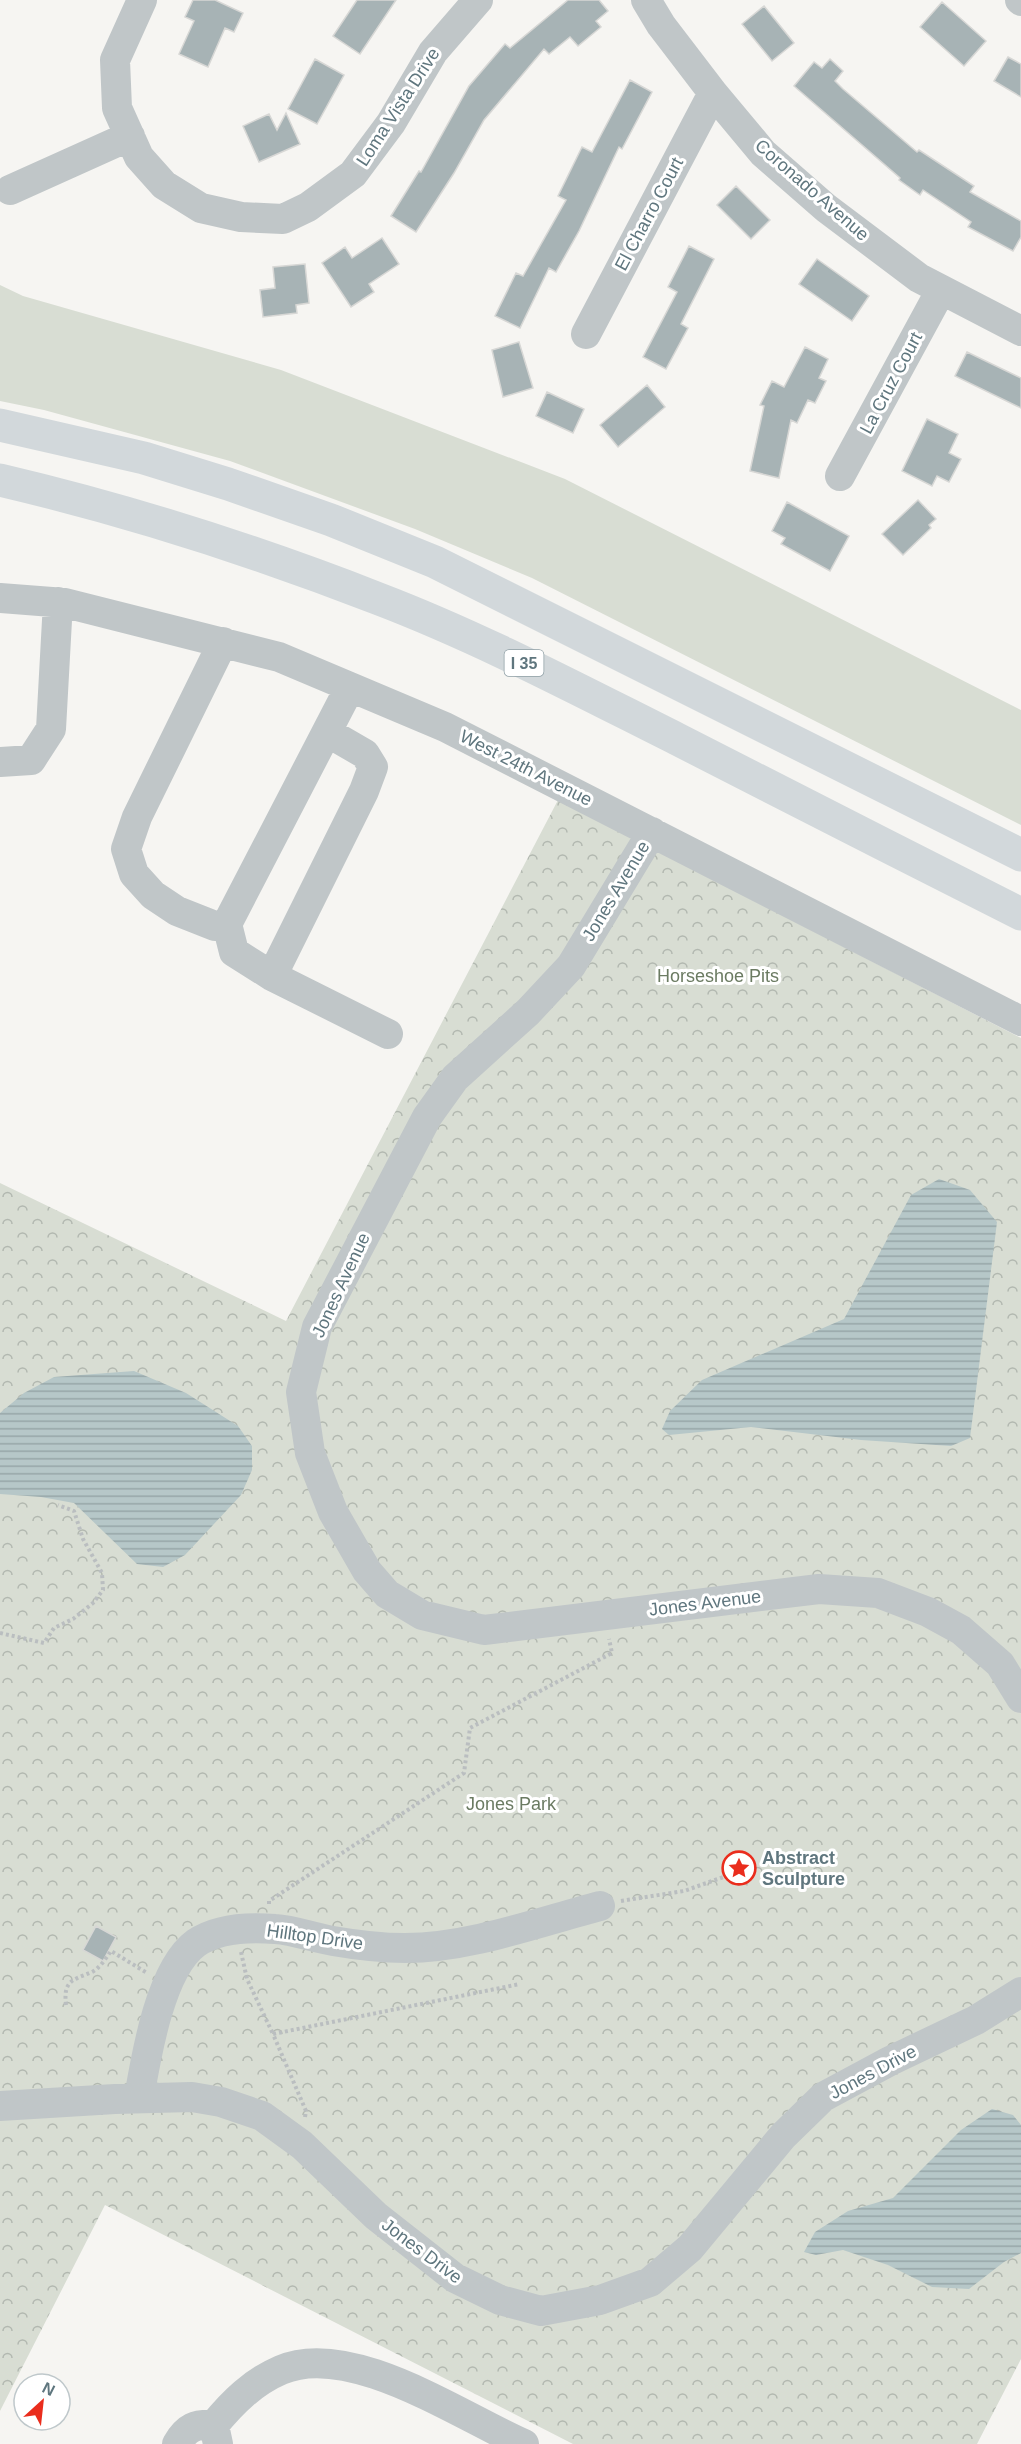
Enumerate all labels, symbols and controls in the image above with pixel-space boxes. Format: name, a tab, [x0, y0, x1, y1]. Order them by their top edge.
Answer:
street label: Loma Vista Drive	[352, 44, 444, 170]
street label: Coronado Avenue	[751, 135, 873, 245]
street label: El Charro Court	[611, 154, 687, 274]
street label: La Cruz Court	[856, 329, 926, 437]
road number: I 35	[504, 650, 544, 676]
street label: West 24th Avenue	[457, 726, 595, 810]
street label: Jones Avenue	[578, 838, 654, 944]
park label: Horseshoe Pits	[657, 966, 779, 986]
street label: Jones Avenue	[308, 1230, 374, 1340]
street label: Jones Avenue	[648, 1586, 762, 1620]
park label: Jones Park	[466, 1794, 557, 1814]
place label: Abstract Sculpture	[762, 1848, 845, 1889]
place icon: Abstract Sculpture	[721, 1850, 757, 1886]
street label: Hilltop Drive	[266, 1920, 364, 1954]
street label: Jones Drive	[826, 2041, 920, 2103]
street label: Jones Drive	[378, 2214, 466, 2288]
north arrow	[12, 2372, 72, 2432]
text: N	[40, 2379, 58, 2399]

